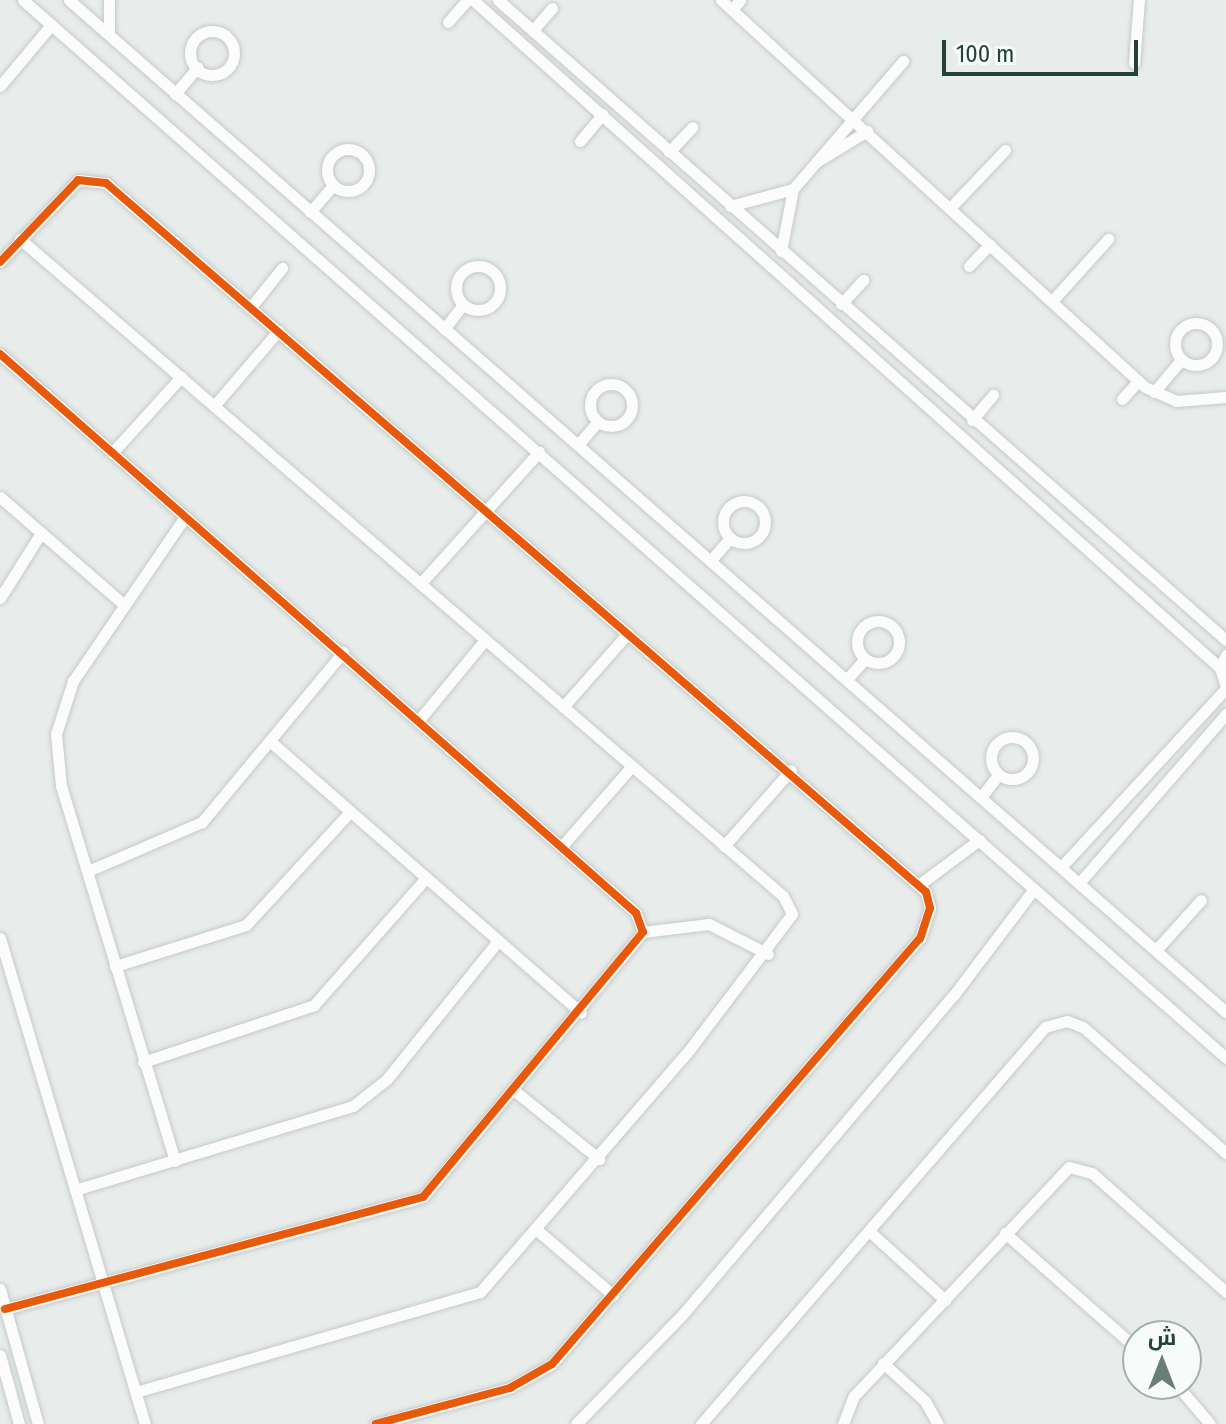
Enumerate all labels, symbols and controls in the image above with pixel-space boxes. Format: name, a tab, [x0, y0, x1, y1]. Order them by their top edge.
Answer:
scale bar	[946, 24, 1142, 74]
text: 100 m	[956, 40, 1014, 68]
north arrow	[1122, 1320, 1202, 1400]
text: ش	[1148, 1324, 1176, 1351]

